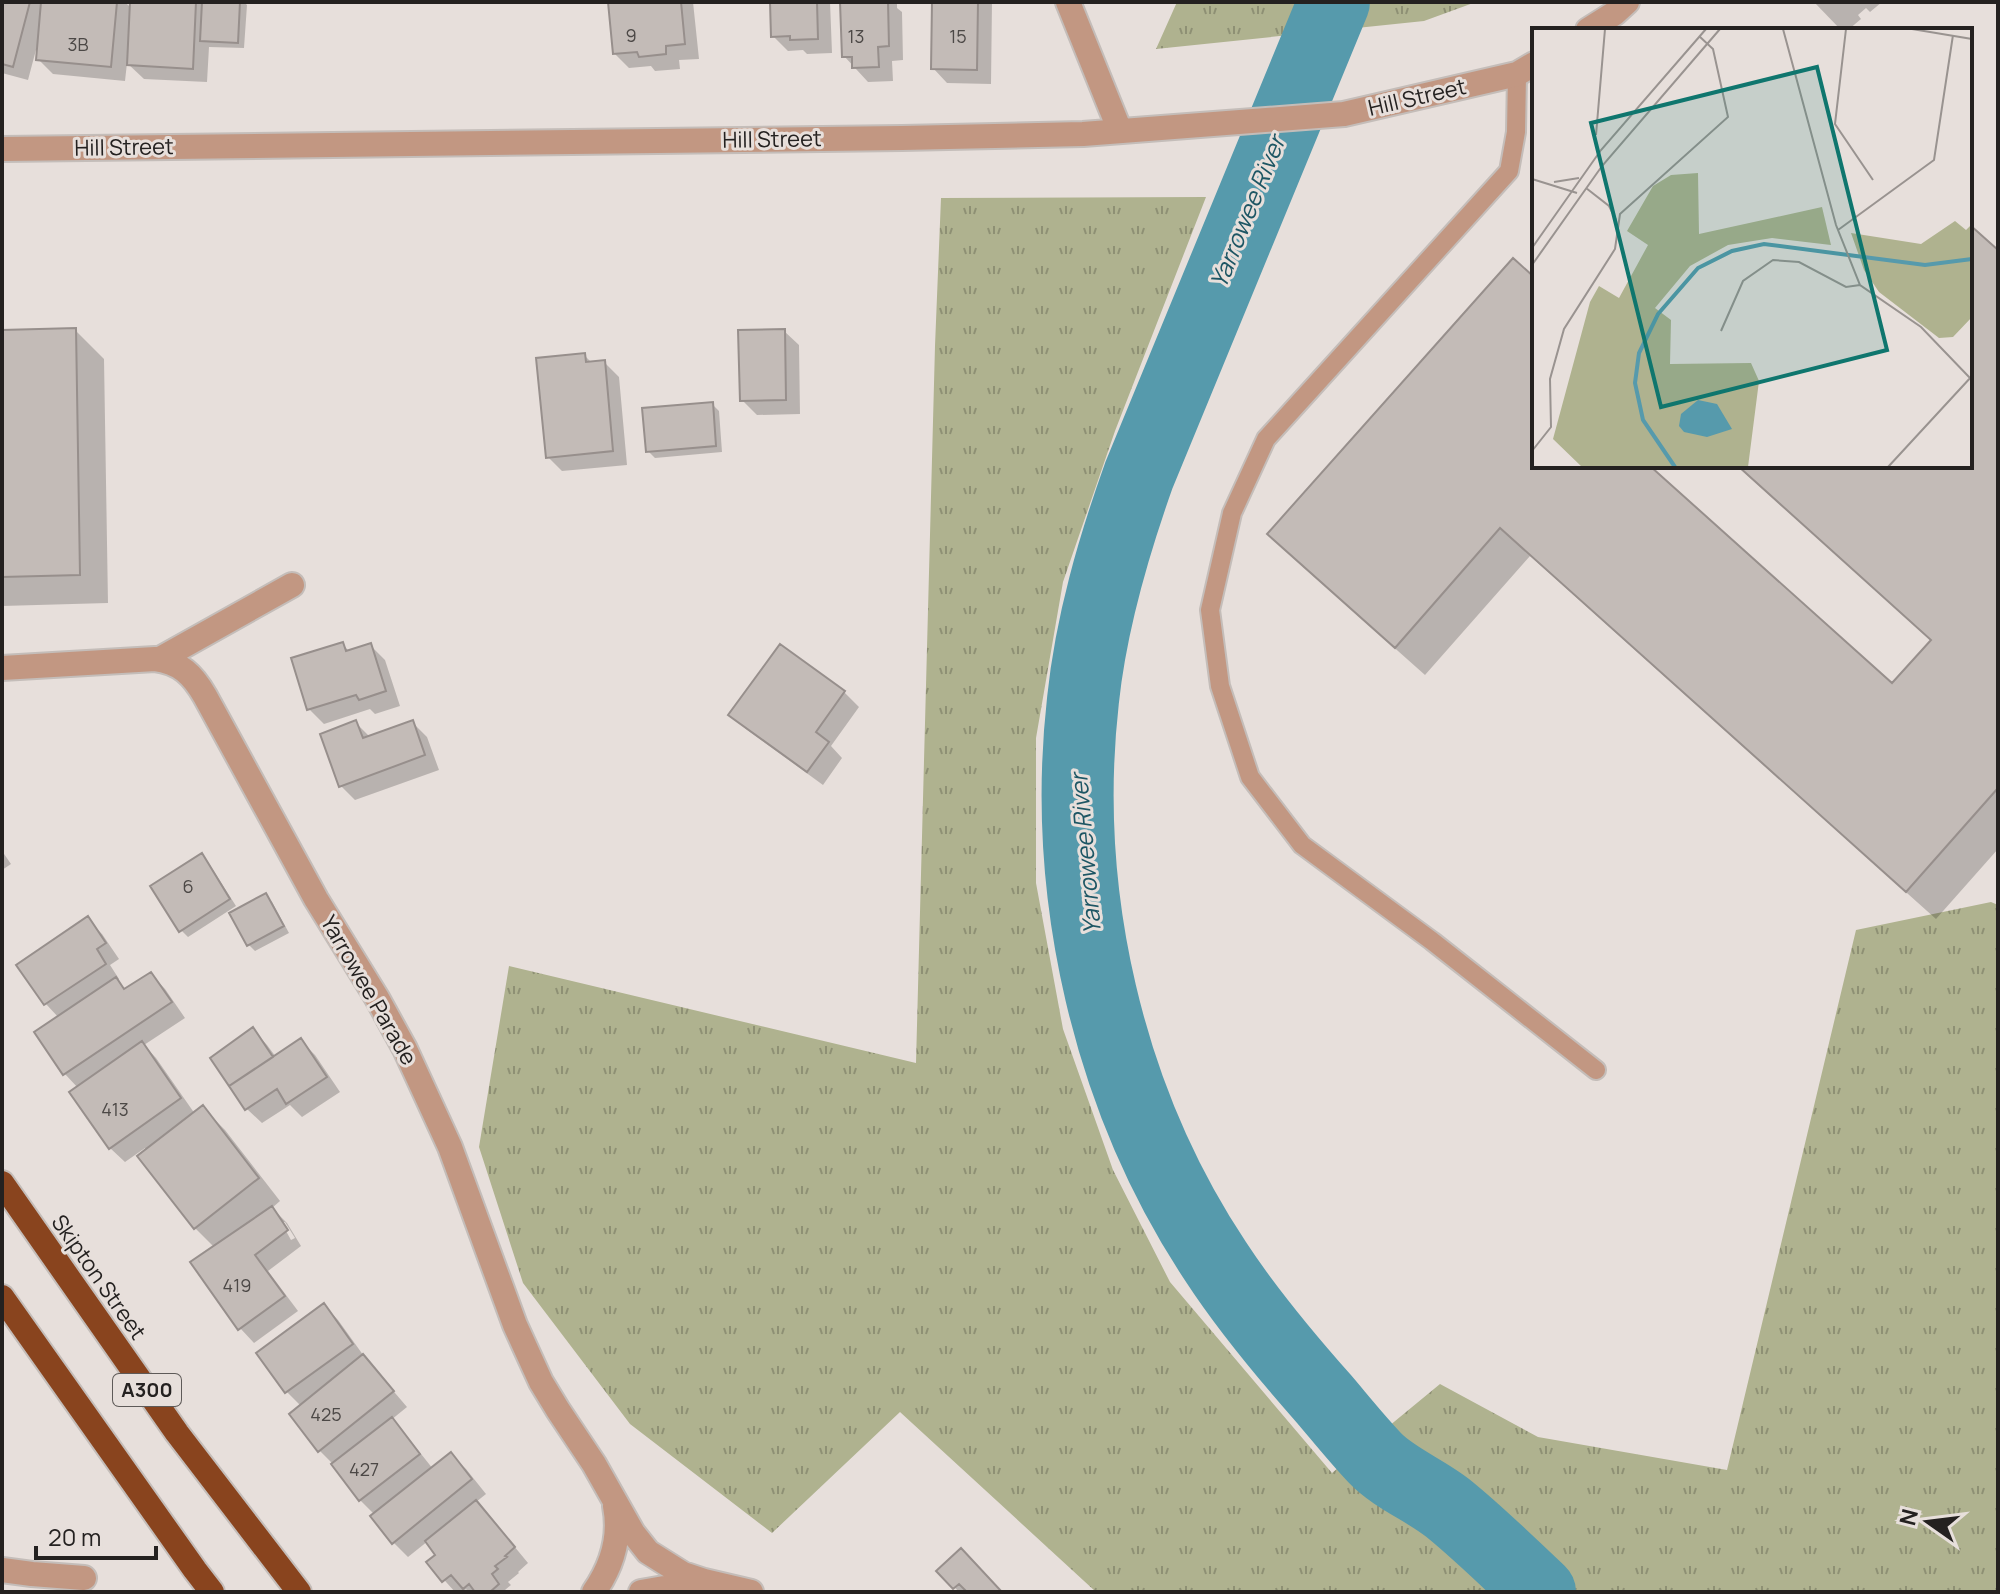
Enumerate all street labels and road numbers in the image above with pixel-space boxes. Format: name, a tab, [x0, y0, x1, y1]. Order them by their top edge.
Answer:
street label: Hill Street	[1365, 71, 1469, 123]
street label: Hill Street	[722, 123, 822, 155]
street label: Hill Street	[74, 131, 174, 163]
street label: Yarrowee Parade	[314, 910, 424, 1070]
street label: Skipton Street	[45, 1209, 153, 1346]
road number: A300	[113, 1374, 181, 1406]

